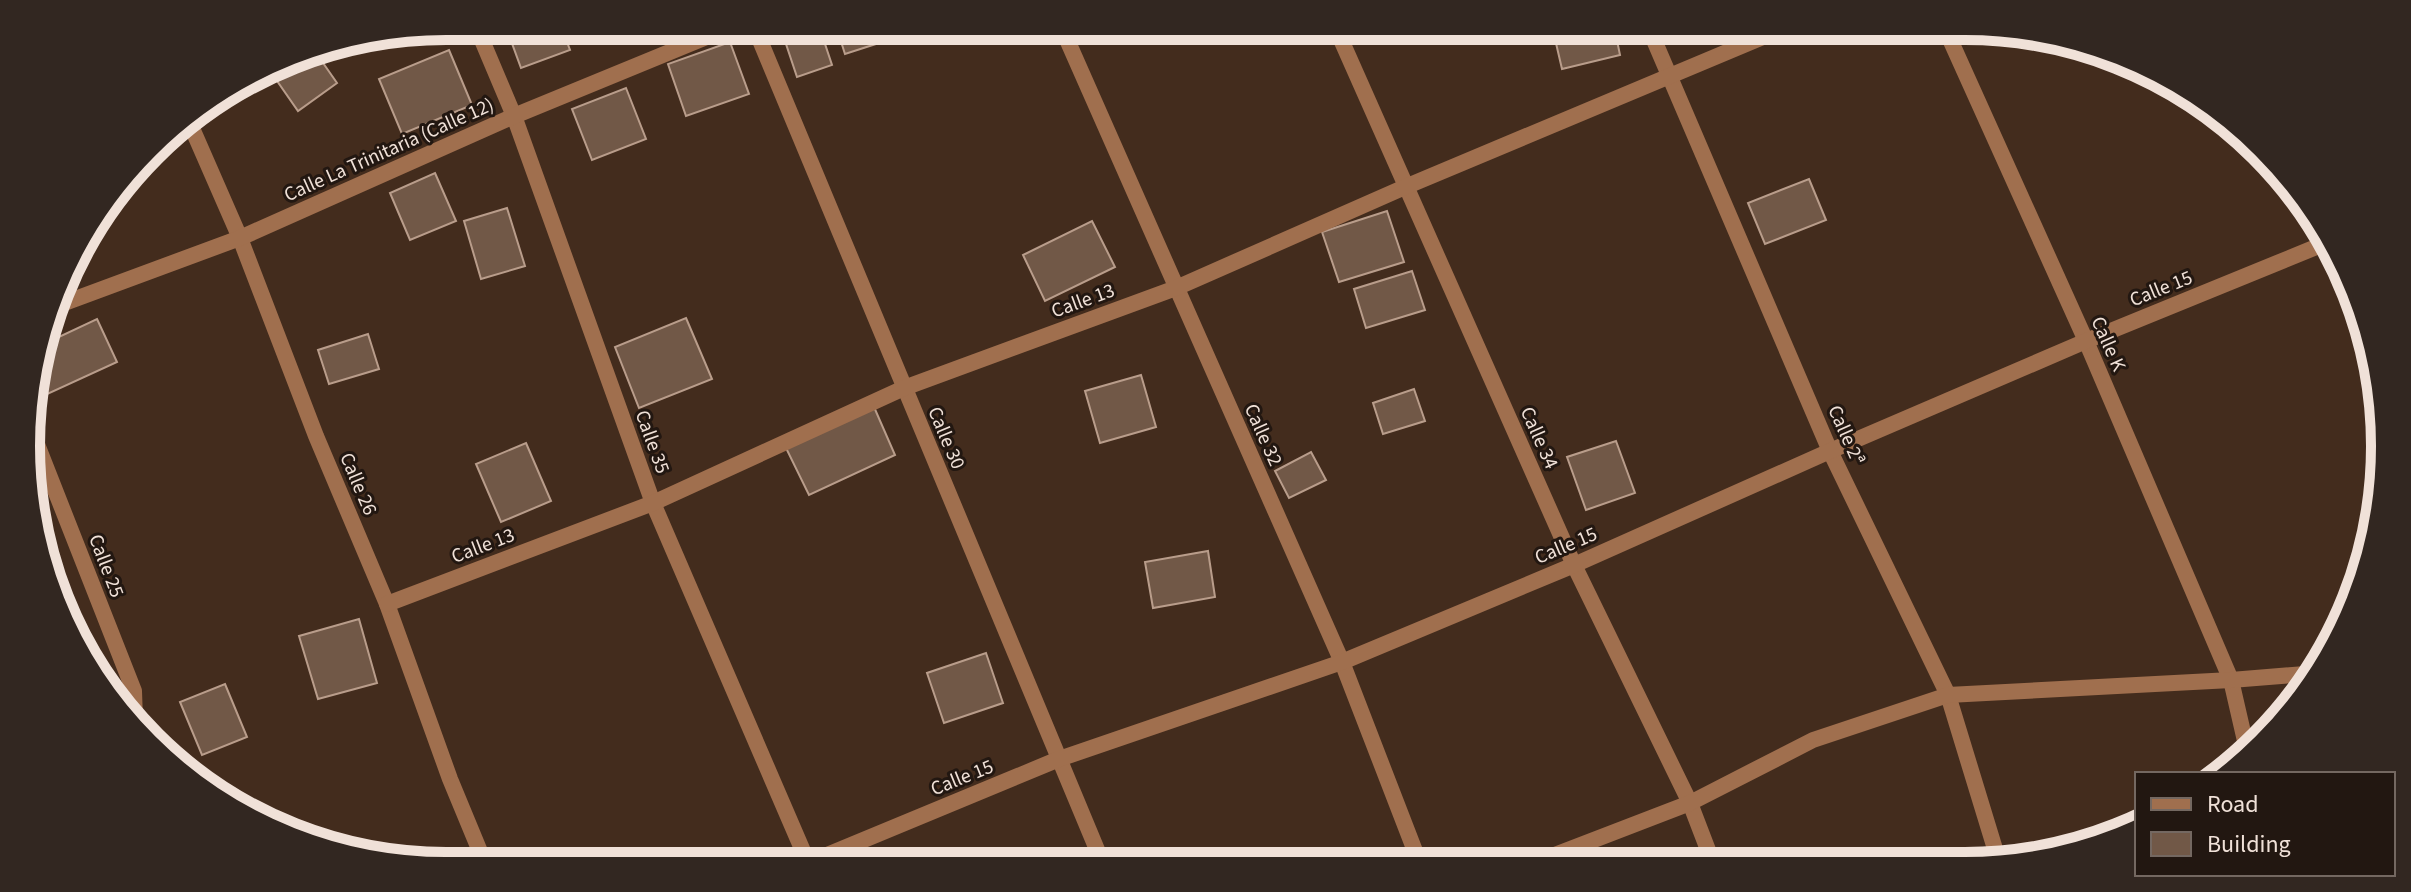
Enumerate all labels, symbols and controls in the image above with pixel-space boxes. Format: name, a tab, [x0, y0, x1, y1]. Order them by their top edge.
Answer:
street label: Calle La Trinitaria (Calle 12)	[280, 91, 498, 209]
street label: Calle 15	[2125, 264, 2197, 314]
street label: Calle 13	[1047, 277, 1119, 325]
street label: Calle K	[2084, 312, 2133, 376]
street label: Calle 32	[1237, 399, 1289, 471]
street label: Calle 2ª	[1821, 401, 1871, 469]
street label: Calle 30	[920, 402, 972, 474]
street label: Calle 34	[1513, 402, 1565, 474]
street label: Calle 35	[628, 406, 676, 478]
street label: Calle 26	[332, 448, 384, 520]
street label: Calle 15	[1530, 520, 1602, 572]
street label: Calle 13	[447, 521, 519, 571]
street label: Calle 25	[81, 530, 131, 602]
street label: Calle 15	[926, 753, 998, 803]
legend	[2135, 772, 2395, 876]
text: Road	[2207, 787, 2259, 822]
text: Building	[2207, 827, 2291, 862]

